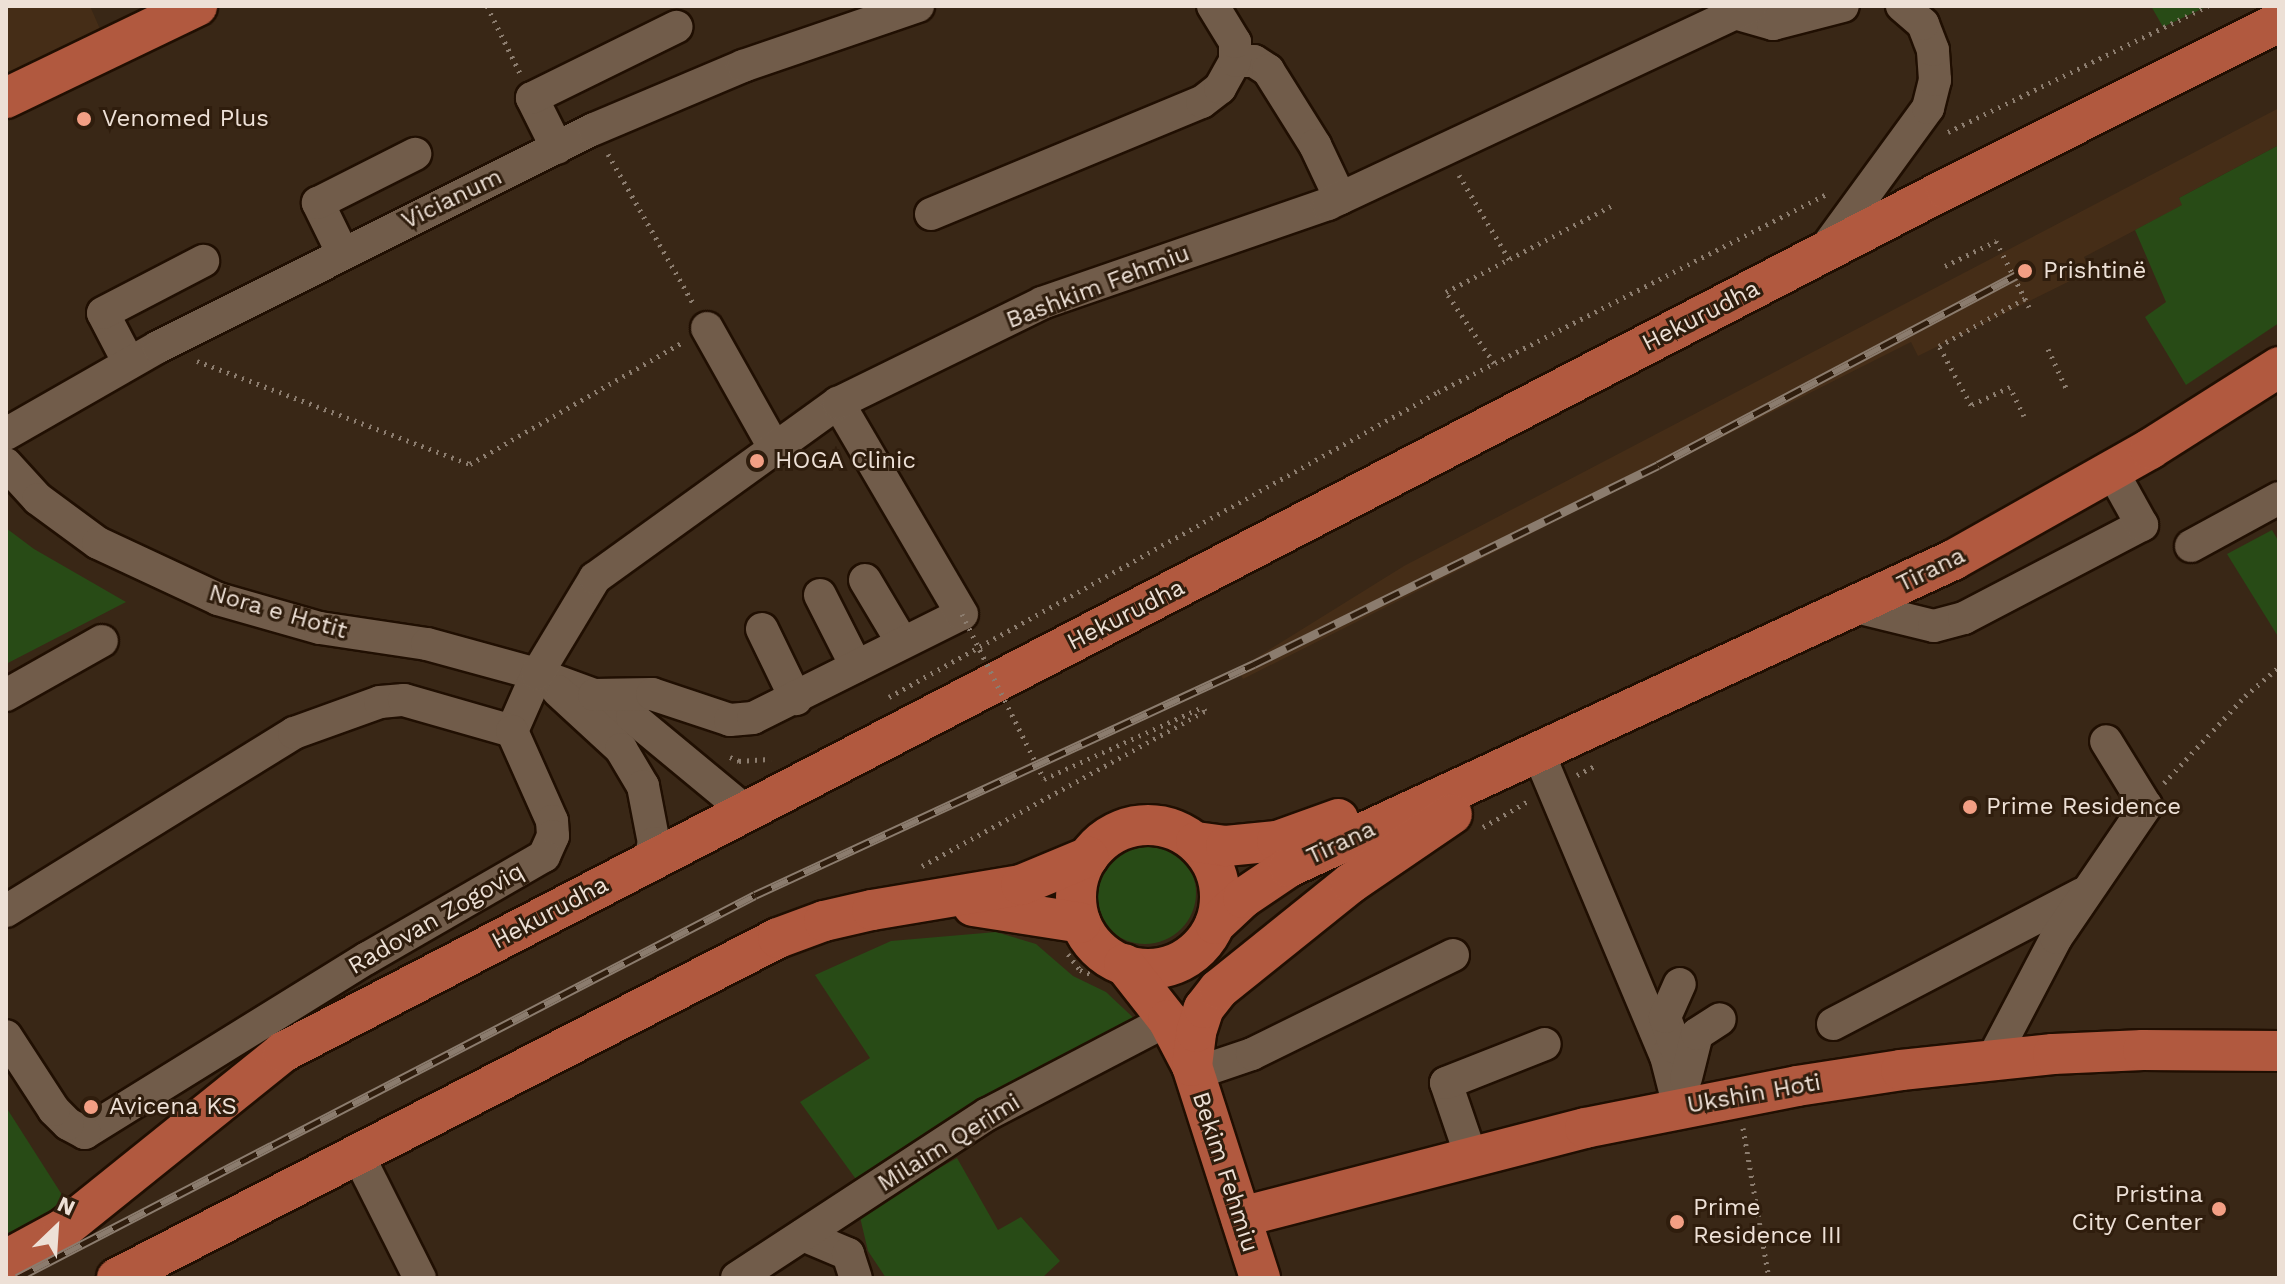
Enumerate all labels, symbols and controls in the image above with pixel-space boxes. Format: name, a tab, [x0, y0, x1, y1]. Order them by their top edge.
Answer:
place label: Venomed Plus	[102, 105, 269, 133]
marker: Venomed Plus	[73, 108, 95, 130]
street label: Vicianum	[397, 162, 507, 236]
street label: Bashkim Fehmiu	[1002, 239, 1194, 335]
place label: Prishtinë	[2043, 257, 2146, 285]
marker: Prishtinë	[2014, 260, 2036, 282]
street label: Hekurudha	[1638, 274, 1764, 358]
place label: HOGA Clinic	[775, 447, 917, 475]
marker: HOGA Clinic	[746, 450, 768, 472]
street label: Tirana	[1892, 541, 1970, 599]
street label: Hekurudha	[1063, 573, 1189, 657]
street label: Nora e Hotit	[205, 578, 351, 646]
place label: Prime Residence	[1986, 793, 2181, 821]
marker: Prime Residence	[1961, 798, 1979, 816]
street label: Tirana	[1302, 815, 1380, 871]
street label: Radovan Zogoviq	[343, 857, 529, 981]
street label: Hekurudha	[487, 870, 613, 956]
street label: Ukshin Hoti	[1685, 1068, 1823, 1120]
street label: Milaim Qerimi	[872, 1088, 1026, 1198]
street label: Bekim Fehmiu	[1186, 1088, 1264, 1256]
place label: Avicena KS	[109, 1093, 237, 1121]
marker: Avicena KS	[80, 1096, 102, 1118]
place label: Pristina City Center	[2071, 1181, 2203, 1237]
north arrow	[16, 1188, 96, 1268]
text: N	[54, 1191, 79, 1221]
place label: Prime Residence III	[1693, 1194, 1842, 1250]
marker: Pristina City Center	[2210, 1200, 2228, 1218]
marker: Prime Residence III	[1668, 1213, 1686, 1231]

